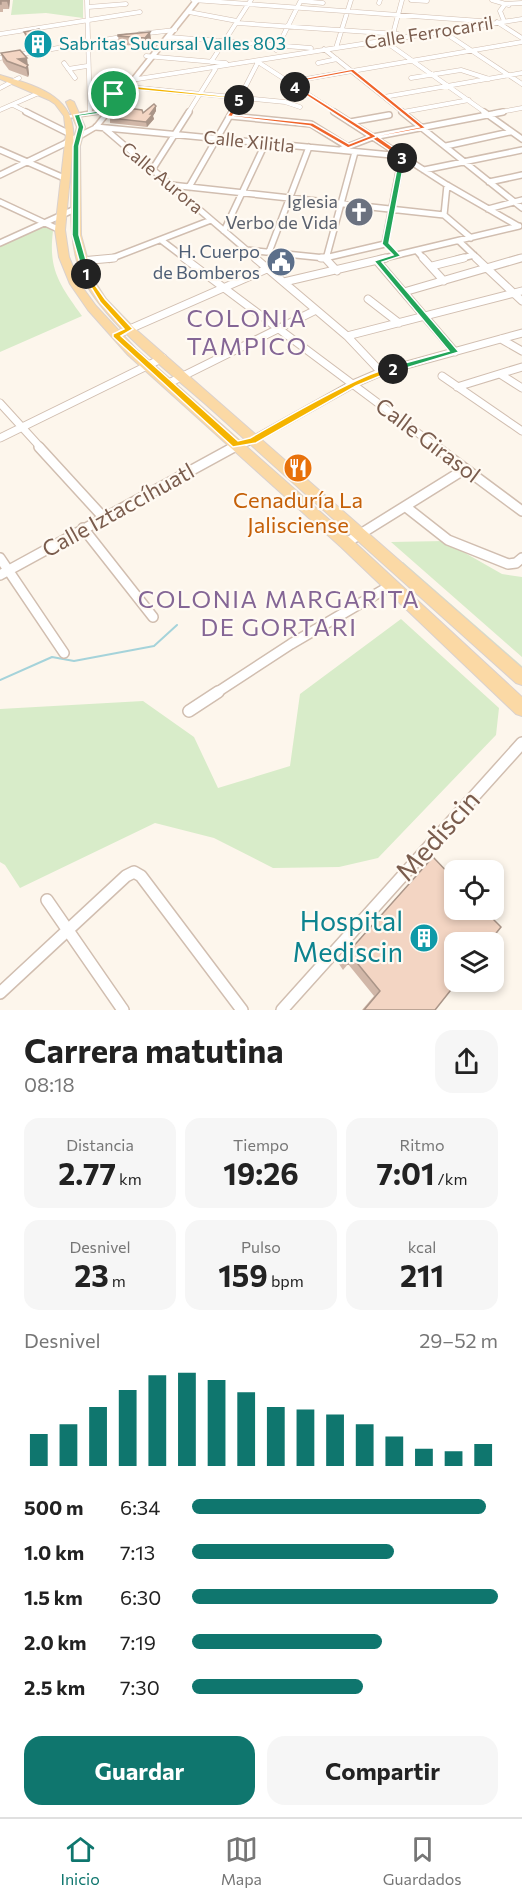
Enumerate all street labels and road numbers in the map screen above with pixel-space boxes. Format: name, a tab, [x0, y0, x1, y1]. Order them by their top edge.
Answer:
street label: Calle Ferrocarril	[363, 11, 495, 53]
street label: Calle Xilitla	[203, 125, 296, 157]
street label: Calle Aurora	[117, 137, 208, 218]
street label: Calle Girasol	[371, 391, 486, 488]
street label: Calle Iztaccíhuatl	[37, 457, 199, 562]
street label: Mediscin	[388, 783, 486, 887]

